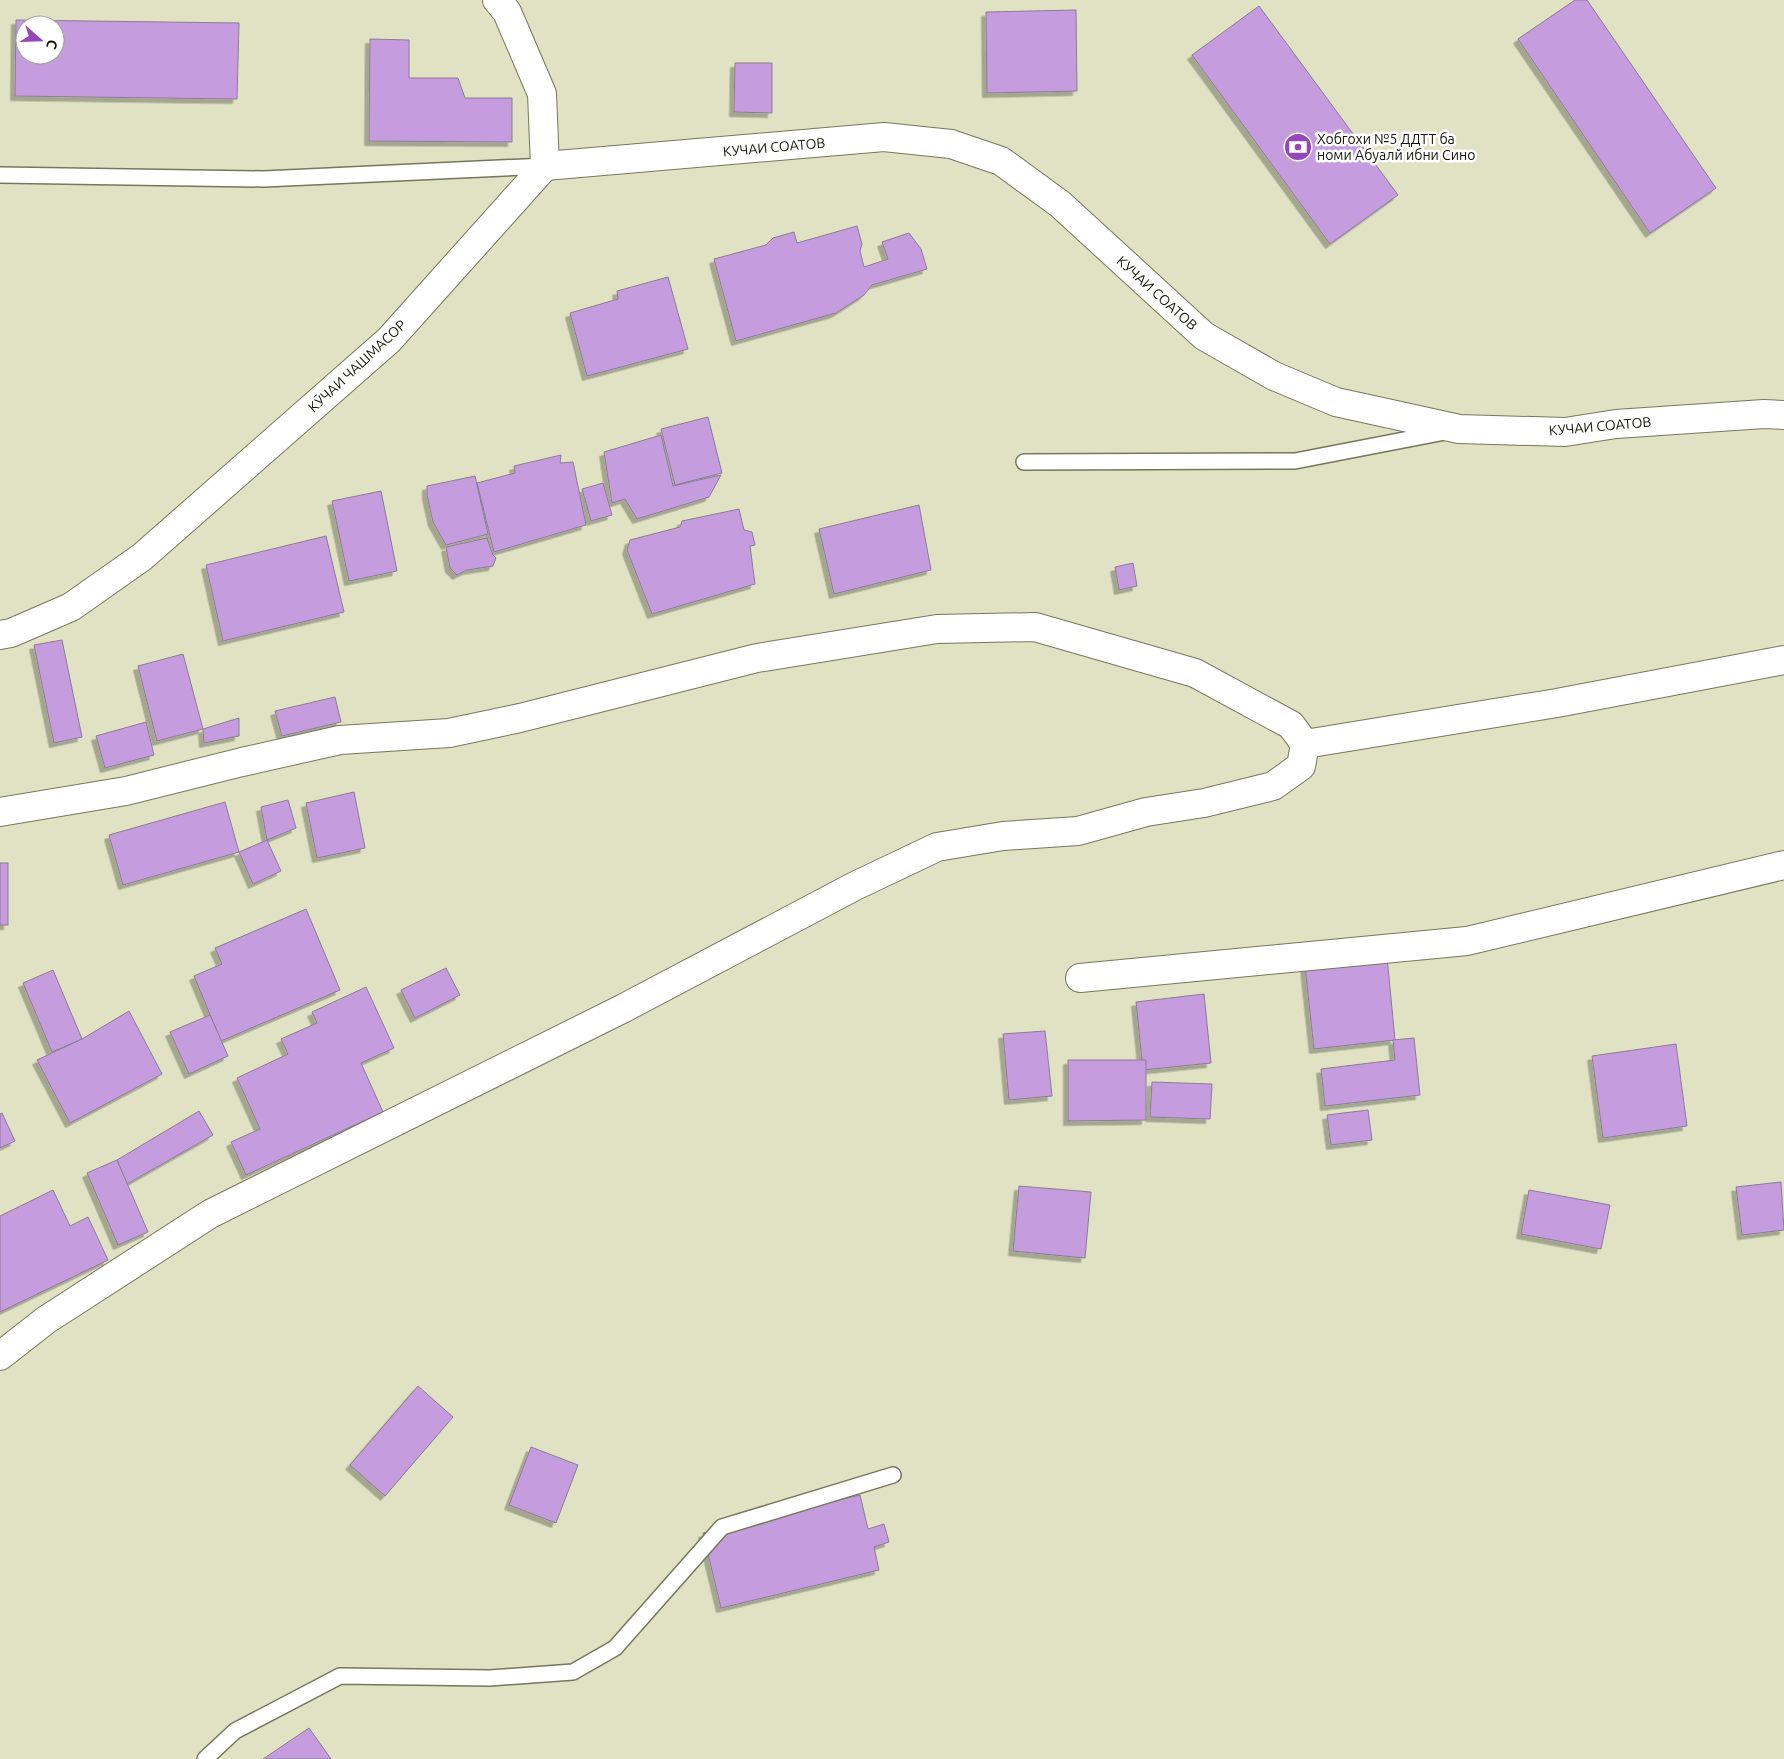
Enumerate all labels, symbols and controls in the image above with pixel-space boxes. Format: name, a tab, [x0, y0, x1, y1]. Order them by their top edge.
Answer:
north arrow	[15, 15, 65, 65]
text: С	[43, 38, 61, 51]
place label: Хобгохи №5 ДДТТ ба номи Абуалй ибни Сино	[1317, 131, 1475, 163]
bank icon: Хобгохи №5 ДДТТ ба номи Абуалй ибни Сино	[1283, 132, 1313, 162]
street label: КУЧАИ СОАТОВ	[722, 135, 826, 159]
street label: КУЧАИ СОАТОВ	[1114, 253, 1201, 333]
street label: КӮЧАИ ЧАШМАСОР	[305, 317, 409, 415]
street label: КУЧАИ СОАТОВ	[1548, 414, 1652, 438]

